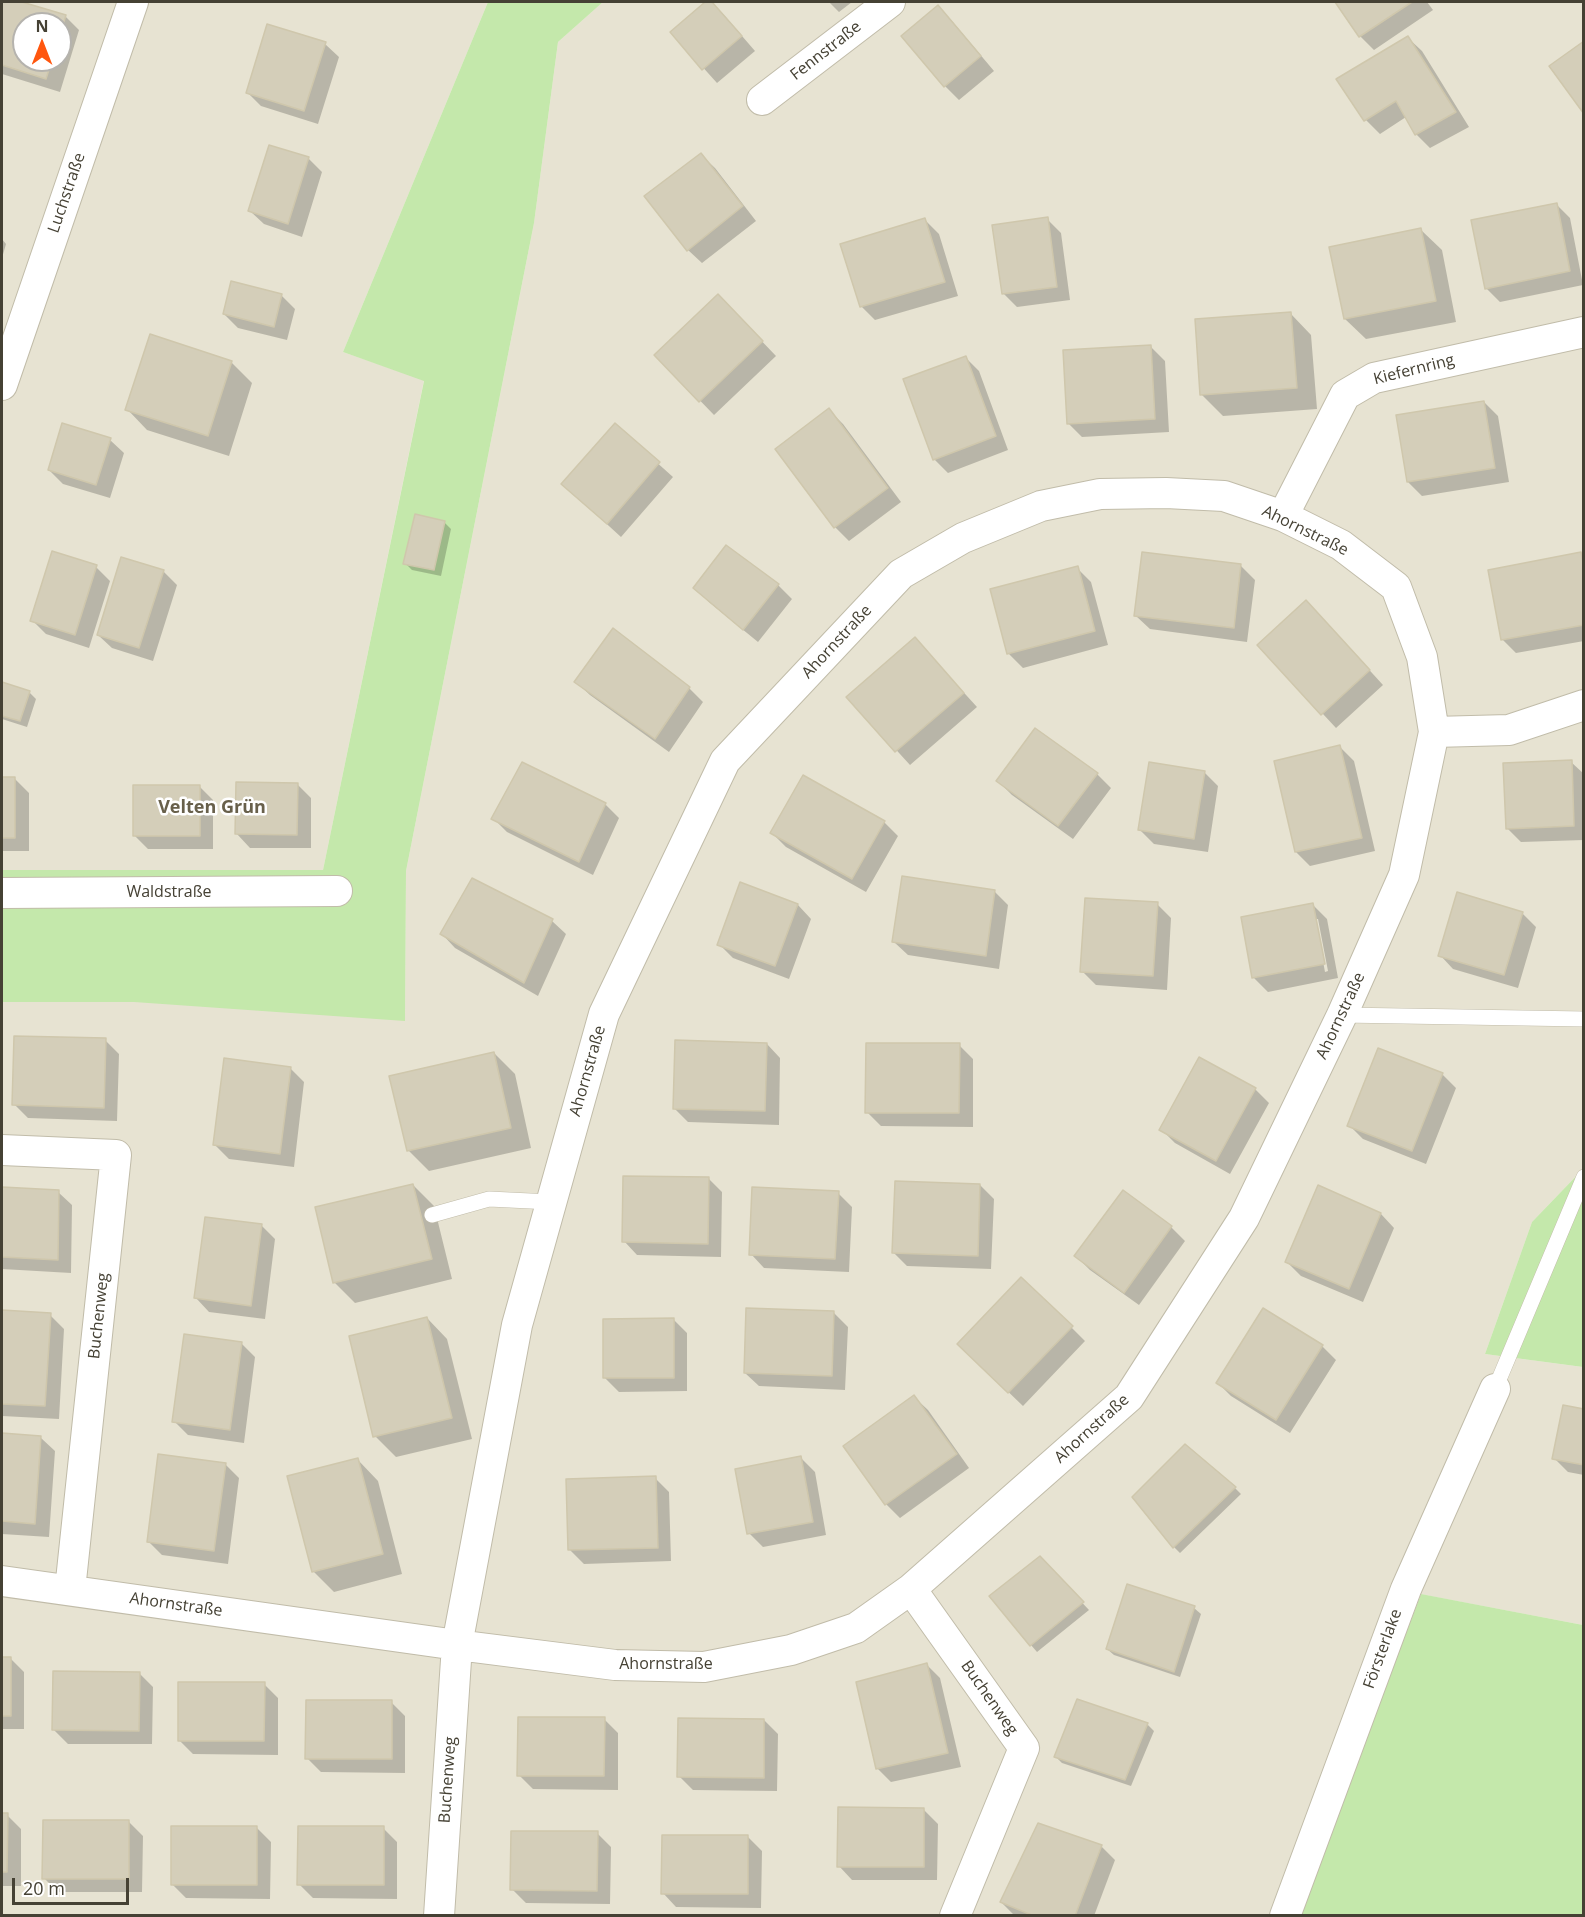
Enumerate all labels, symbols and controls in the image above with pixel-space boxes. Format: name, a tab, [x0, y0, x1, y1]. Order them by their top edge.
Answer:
north arrow	[12, 12, 72, 72]
text: N	[35, 15, 49, 37]
street label: Fennstraße	[787, 17, 865, 85]
street label: Luchstraße	[44, 150, 90, 236]
street label: Kiefernring	[1372, 351, 1456, 389]
street label: Ahornstraße	[1259, 502, 1351, 560]
street label: Ahornstraße	[798, 601, 876, 683]
district label: Velten Grün	[158, 797, 266, 819]
street label: Waldstraße	[126, 882, 212, 902]
street label: Ahornstraße	[1313, 970, 1369, 1062]
street label: Ahornstraße	[566, 1023, 610, 1119]
street label: Buchenweg	[85, 1272, 113, 1360]
street label: Ahornstraße	[1051, 1391, 1133, 1467]
street label: Ahornstraße	[128, 1589, 224, 1621]
street label: Försterlake	[1360, 1606, 1406, 1692]
street label: Ahornstraße	[619, 1654, 713, 1674]
street label: Buchenweg	[956, 1657, 1022, 1739]
street label: Buchenweg	[435, 1736, 461, 1824]
scale bar	[15, 1866, 132, 1904]
text: 20 m	[23, 1876, 65, 1900]

